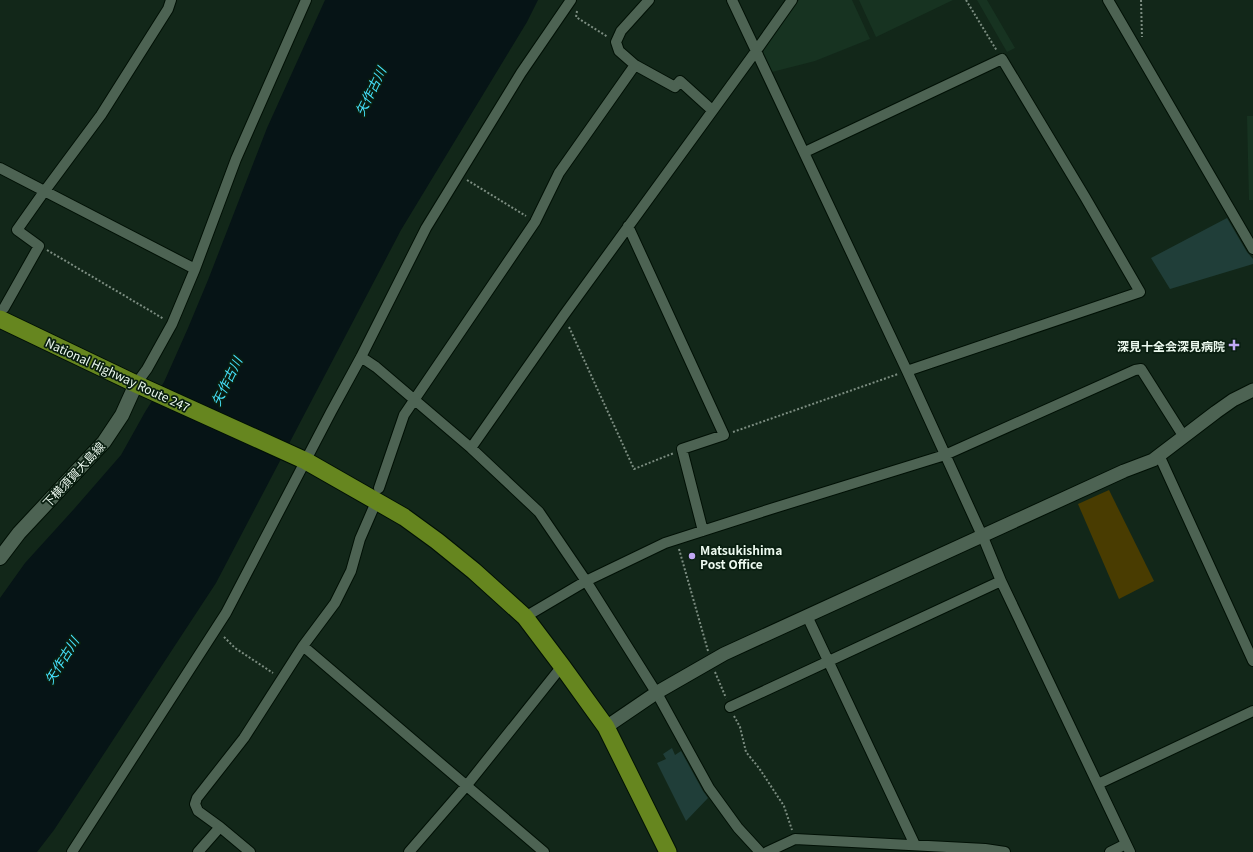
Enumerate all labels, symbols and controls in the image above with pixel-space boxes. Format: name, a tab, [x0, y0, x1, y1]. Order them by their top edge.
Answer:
water label: 矢作古川	[350, 62, 391, 119]
street label: National Highway Route 247	[43, 333, 193, 415]
place label: 深見十全会深見病院	[1117, 337, 1225, 354]
marker: 深見十全会深見病院	[1228, 339, 1240, 351]
water label: 矢作古川	[206, 352, 247, 409]
street label: 下横須賀大島線	[38, 437, 108, 511]
place label: Matsukishima Post Office	[700, 541, 782, 572]
marker: Matsukishima Post Office	[687, 551, 697, 561]
water label: 矢作古川	[39, 631, 84, 687]

